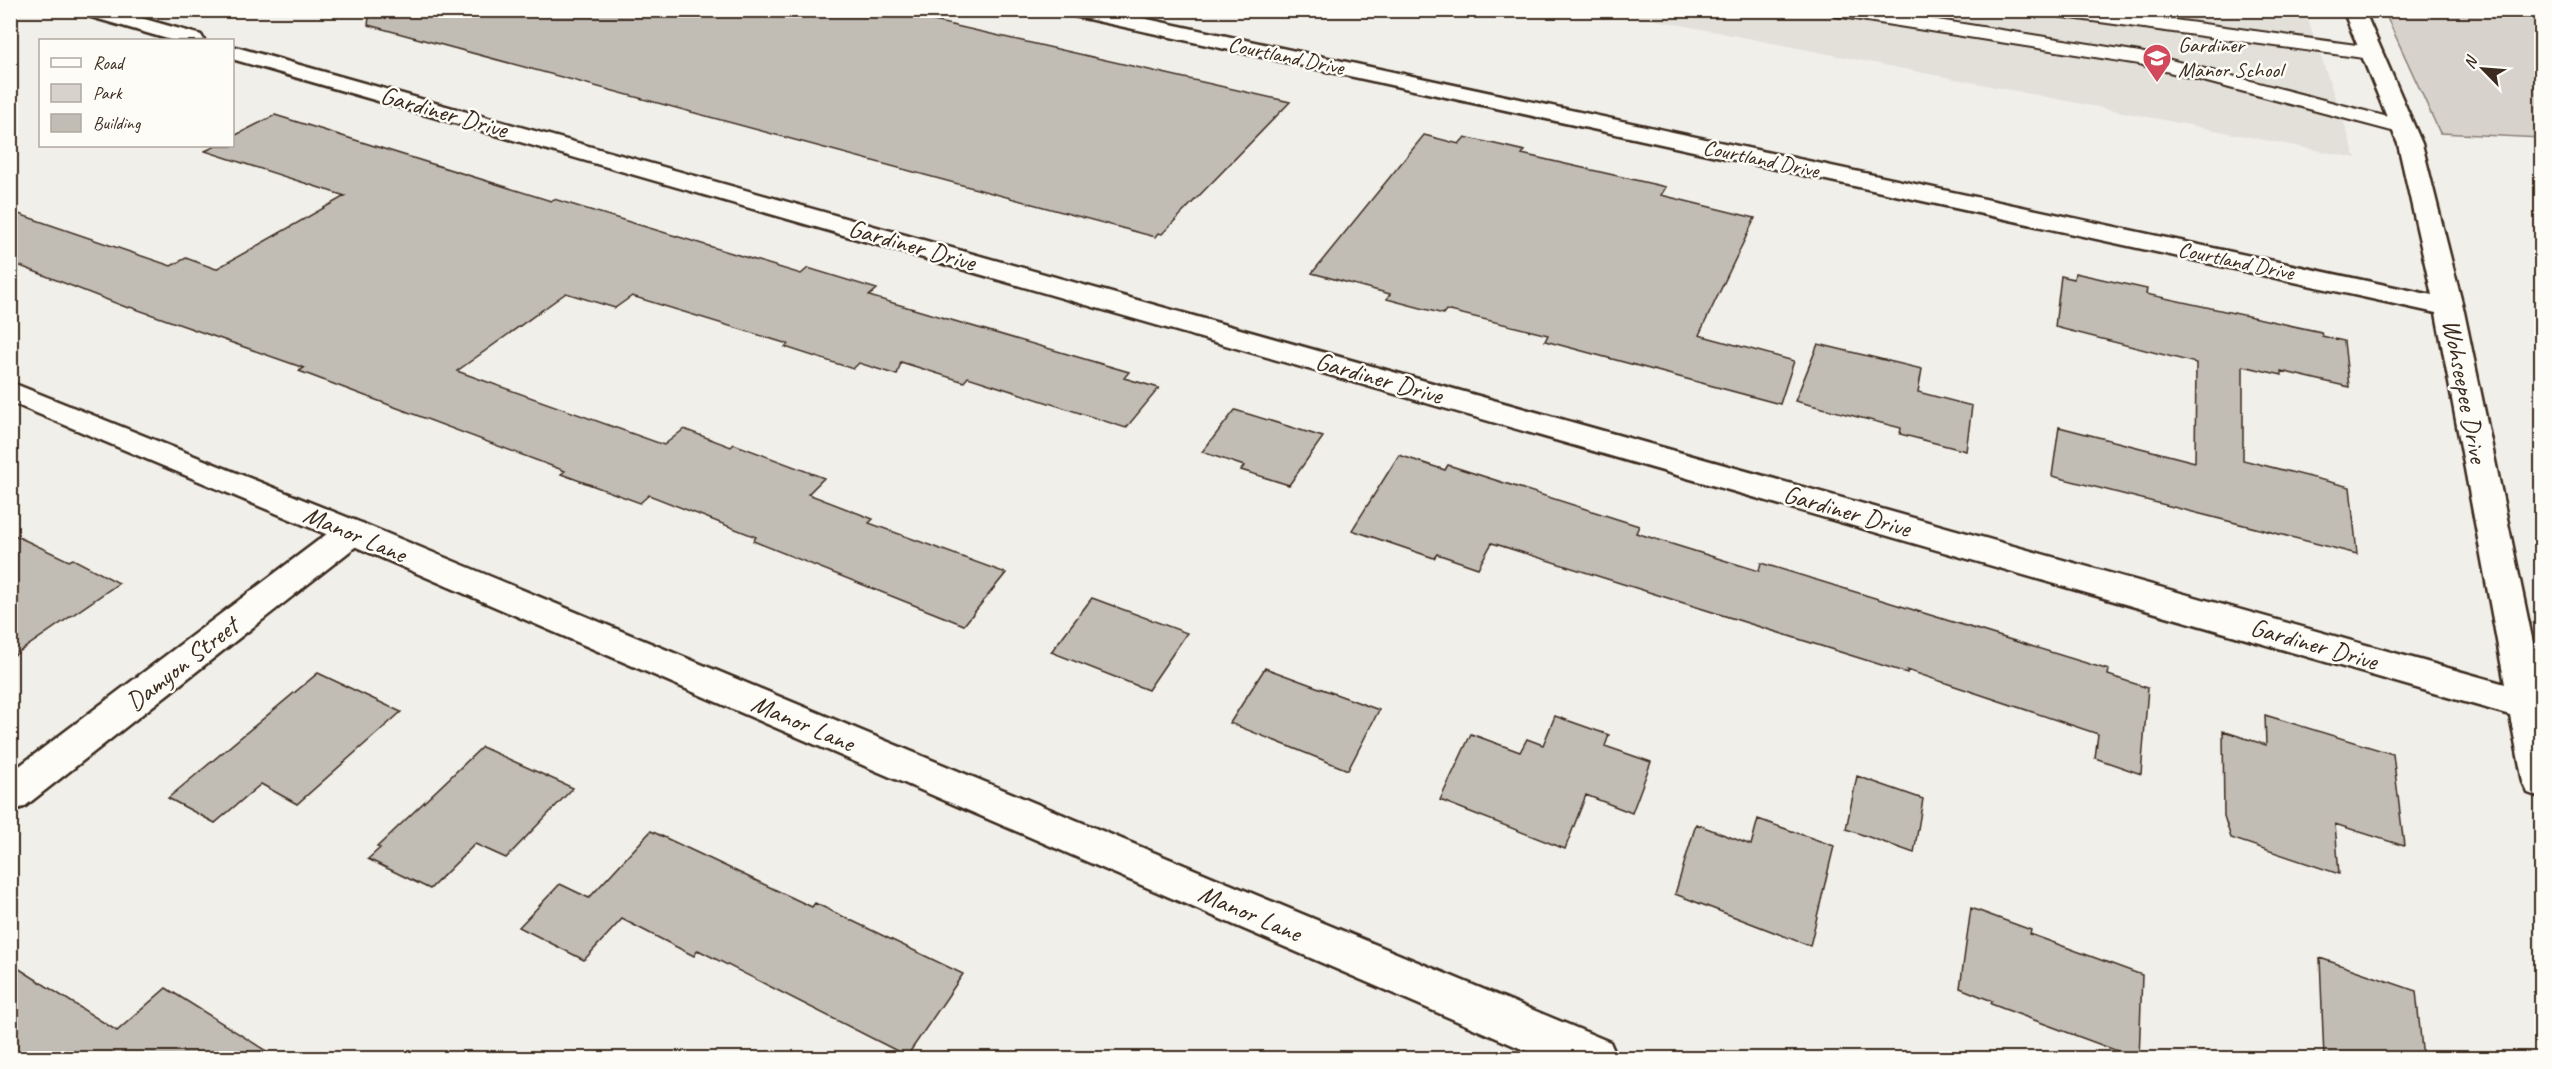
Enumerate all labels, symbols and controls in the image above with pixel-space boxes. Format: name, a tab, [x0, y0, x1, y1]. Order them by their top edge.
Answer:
street label: Courtland Drive	[1226, 30, 1348, 82]
place label: Gardiner Manor School	[2178, 31, 2287, 84]
legend	[39, 39, 234, 147]
north arrow	[2453, 39, 2513, 99]
school or university icon: Gardiner Manor School	[2141, 42, 2173, 84]
text: Road	[93, 52, 126, 74]
text: N	[2459, 52, 2483, 72]
street label: Gardiner Drive	[377, 78, 513, 146]
text: Park	[93, 82, 123, 104]
text: Building	[93, 112, 142, 134]
street label: Courtland Drive	[1701, 133, 1823, 185]
street label: Gardiner Drive	[845, 211, 981, 279]
street label: Courtland Drive	[2176, 235, 2298, 287]
street label: Wohseepee Drive	[2435, 317, 2496, 468]
street label: Gardiner Drive	[1312, 344, 1448, 412]
street label: Gardiner Drive	[1780, 477, 1916, 545]
street label: Manor Lane	[299, 498, 414, 571]
street label: Damyon Street	[119, 608, 247, 718]
street label: Gardiner Drive	[2247, 610, 2383, 678]
street label: Manor Lane	[747, 687, 862, 760]
street label: Manor Lane	[1194, 877, 1309, 950]

